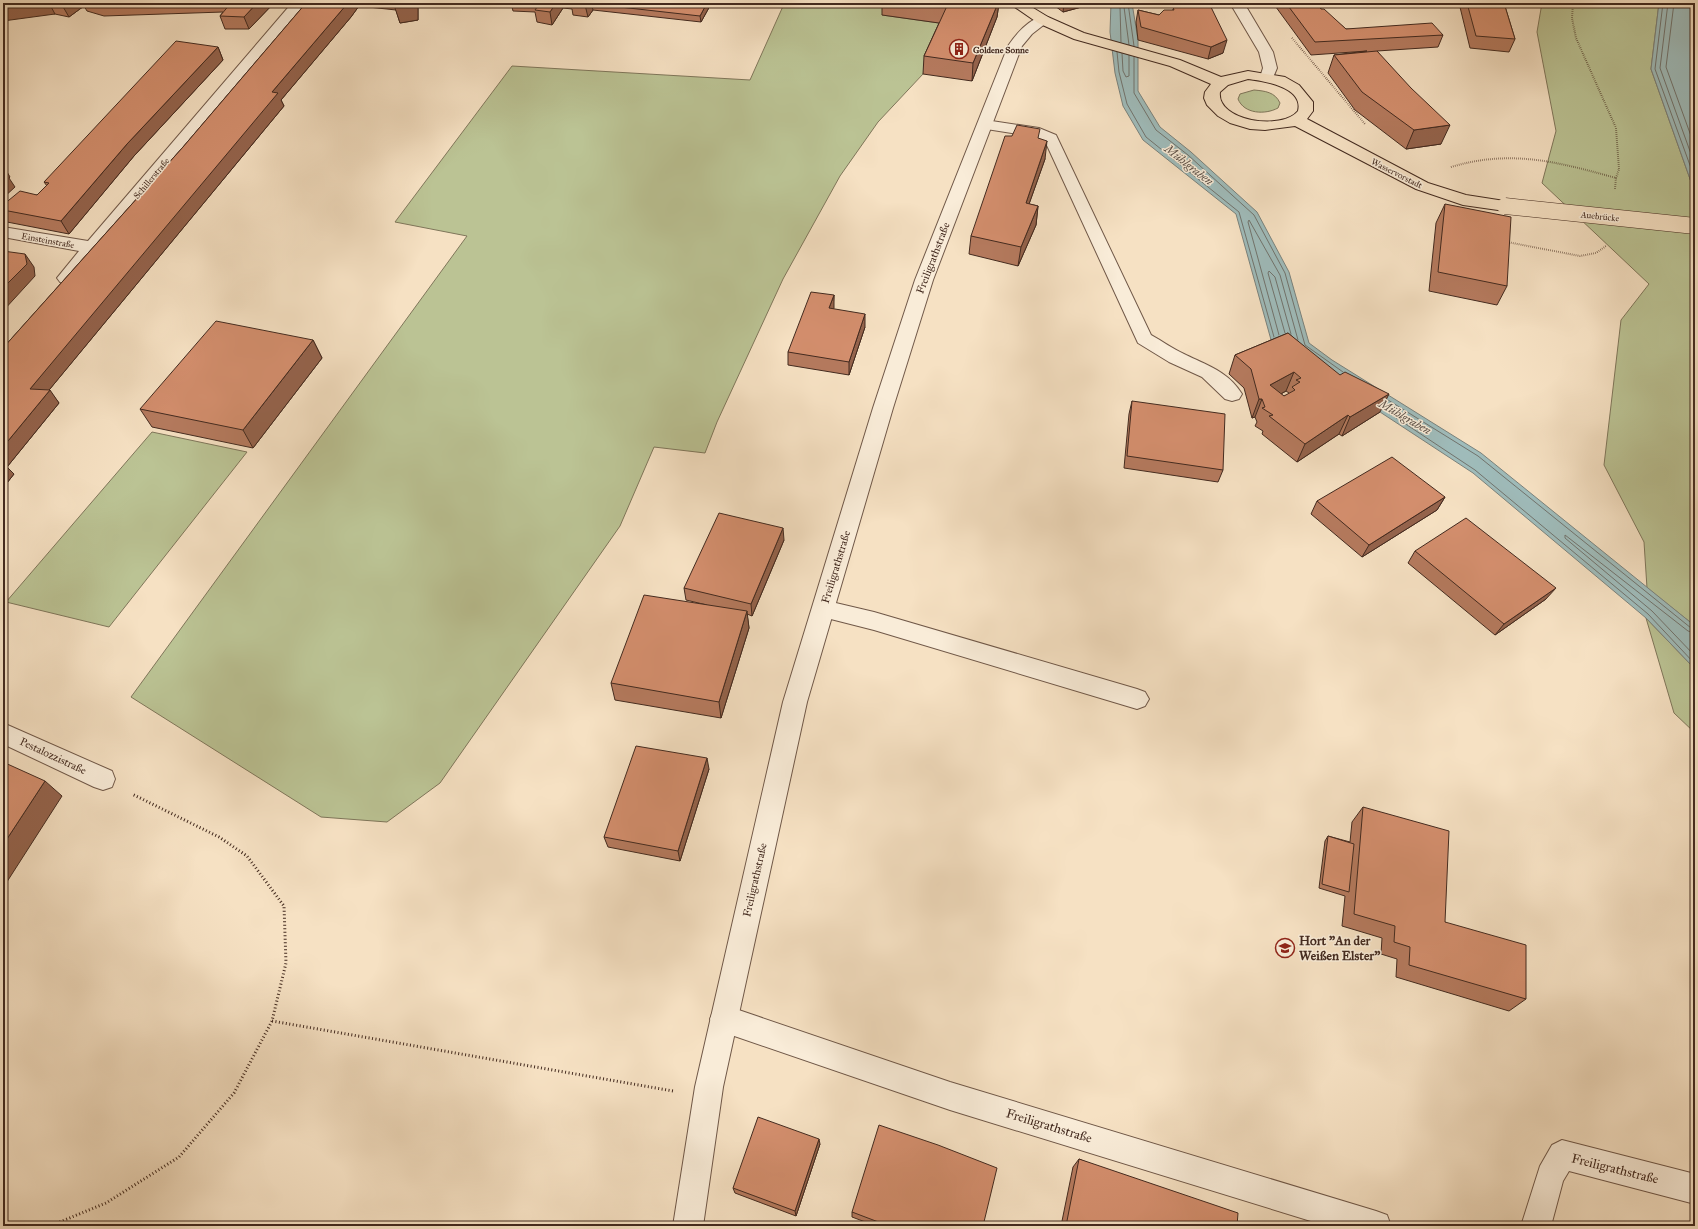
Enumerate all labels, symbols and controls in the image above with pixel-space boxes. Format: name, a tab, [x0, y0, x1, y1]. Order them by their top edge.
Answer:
building icon: Goldene Sonne	[948, 38, 970, 60]
place label: Goldene Sonne	[973, 44, 1029, 55]
water label: Mühlgraben	[1161, 141, 1217, 189]
street label: Schillerstraße	[131, 155, 172, 201]
street label: Wasservorstadt	[1370, 155, 1425, 191]
street label: Auebrücke	[1579, 208, 1620, 224]
street label: Freiligrathstraße	[913, 220, 953, 296]
street label: Einsteinstraße	[21, 230, 75, 250]
water label: Mühlgraben	[1376, 396, 1434, 438]
street label: Freiligrathstraße	[819, 529, 853, 605]
street label: Pestalozzistraße	[18, 735, 89, 777]
street label: Freiligrathstraße	[740, 841, 770, 918]
place label: Hort "An der Weißen Elster"	[1299, 933, 1380, 964]
school or university icon: Hort "An der Weißen Elster"	[1274, 937, 1296, 959]
street label: Freiligrathstraße	[1004, 1105, 1095, 1147]
street label: Freiligrathstraße	[1570, 1150, 1661, 1188]

